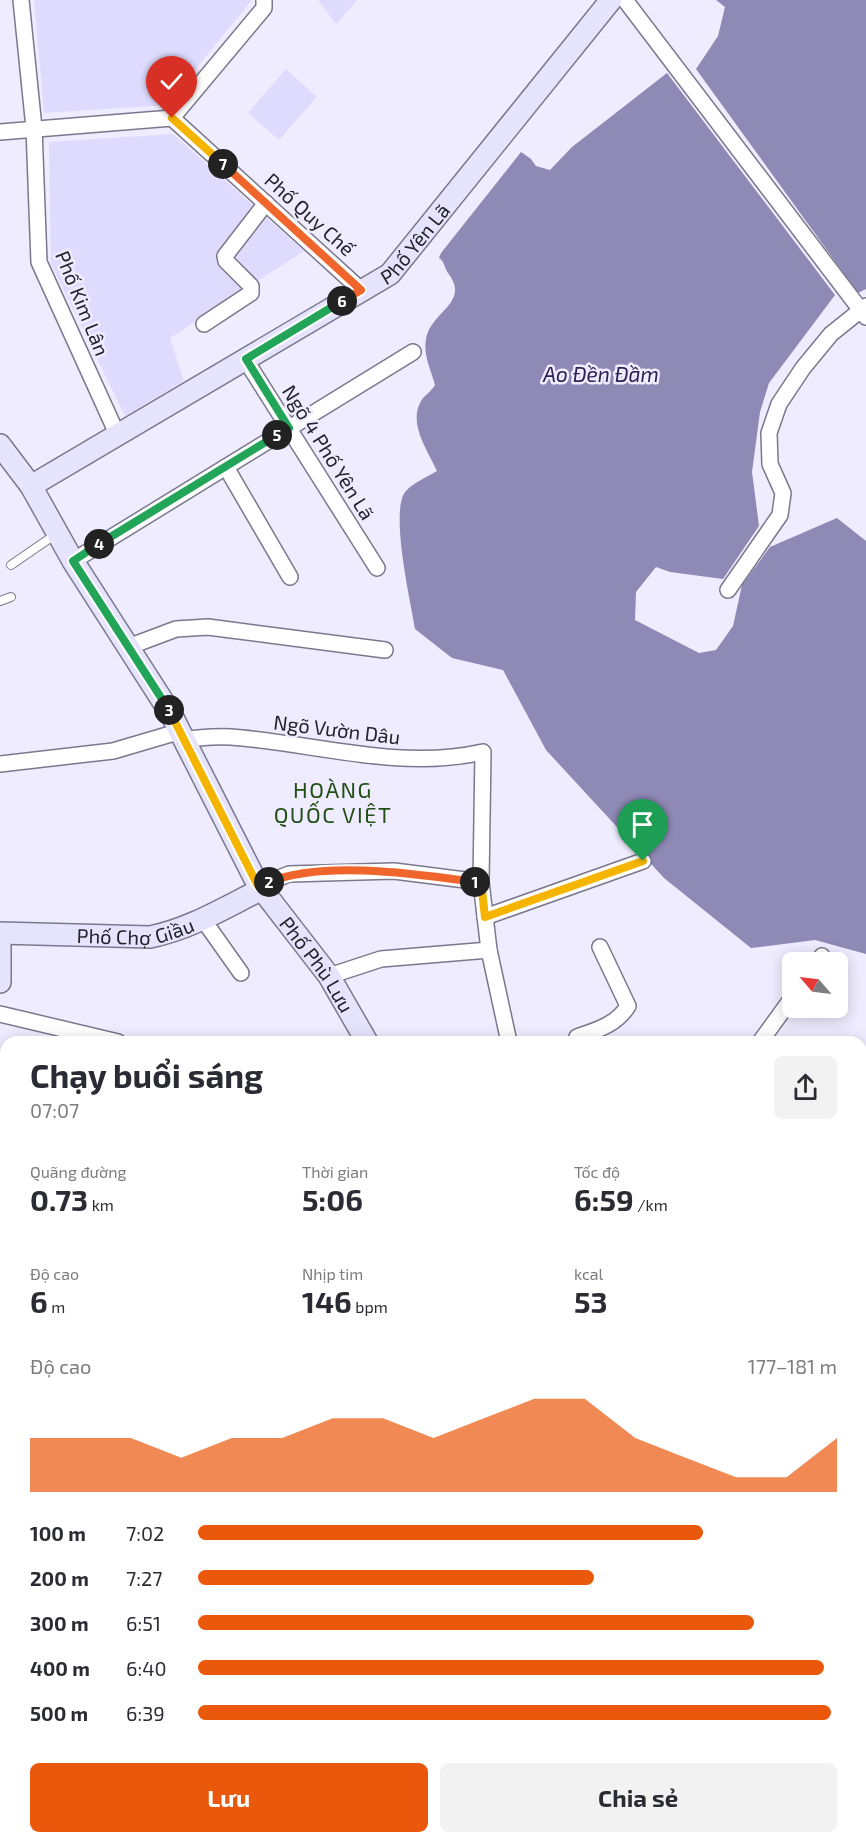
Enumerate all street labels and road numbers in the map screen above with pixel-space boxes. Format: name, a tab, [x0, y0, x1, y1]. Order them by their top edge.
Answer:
street label: Phố Quy Chế	[260, 167, 360, 261]
street label: Phố Yên Lã	[376, 198, 454, 289]
street label: Phố Kim Lân	[51, 247, 115, 359]
street label: Ngõ 4 Phố Yên Lã	[278, 380, 380, 524]
street label: Ngõ Vườn Dâu	[272, 709, 402, 749]
street label: Phố Phù Lưu	[275, 911, 359, 1016]
street label: Phố Chợ Giầu	[76, 912, 197, 949]

